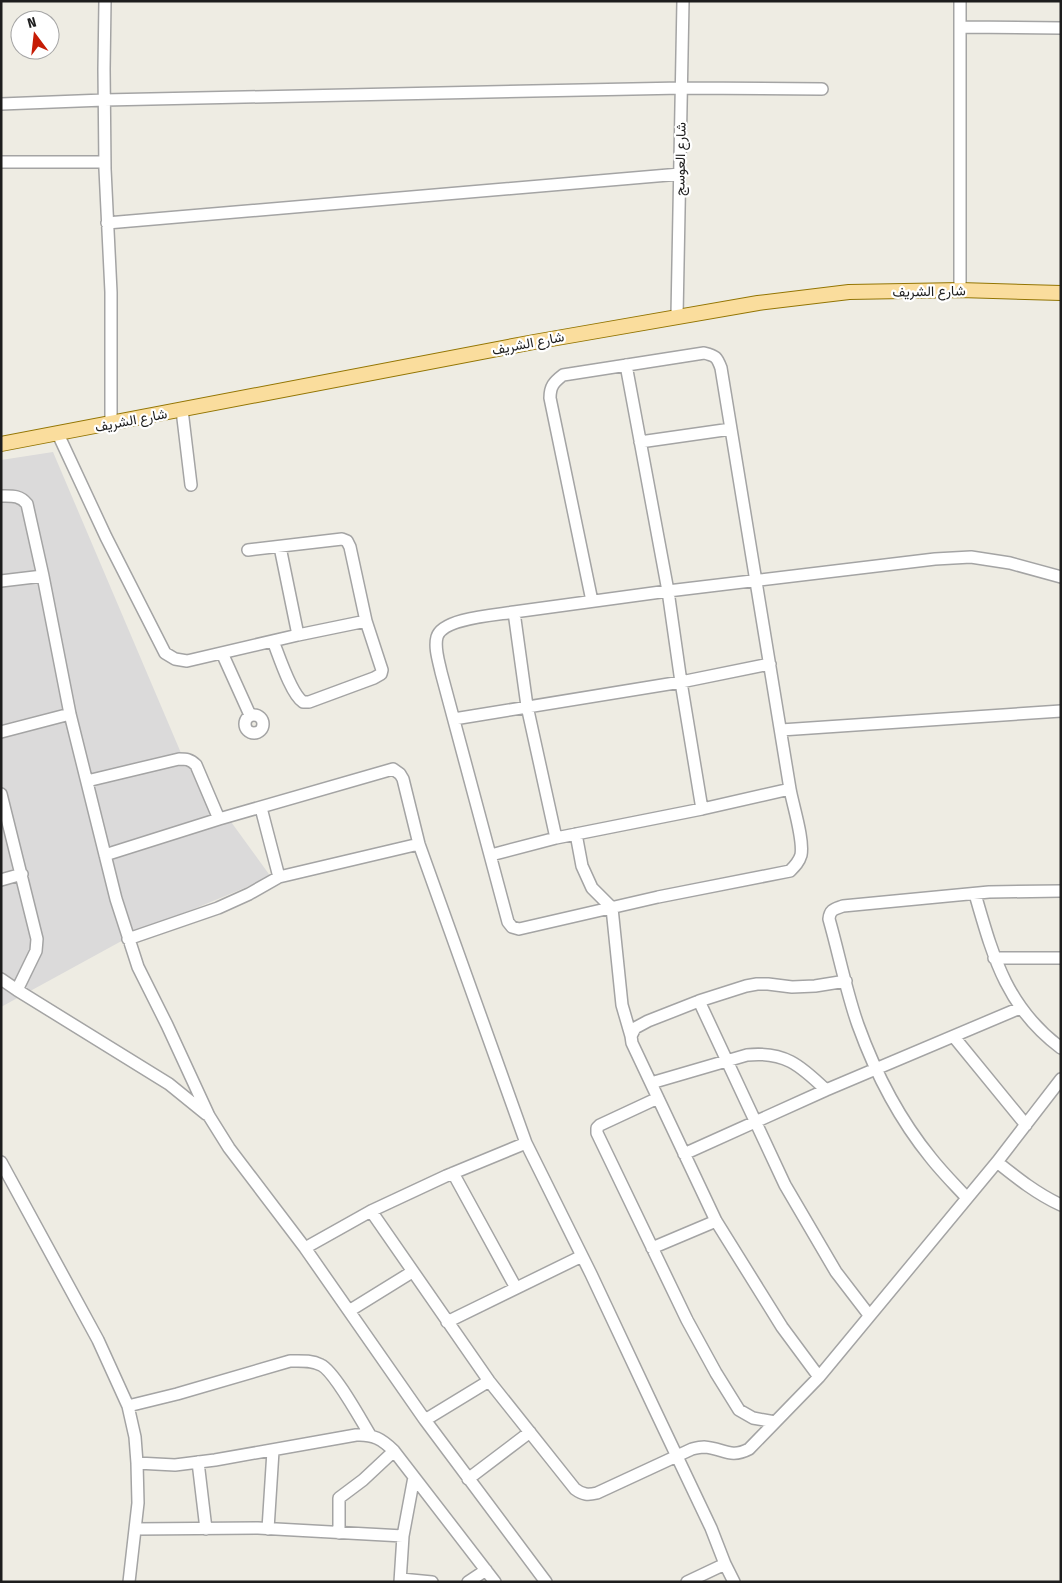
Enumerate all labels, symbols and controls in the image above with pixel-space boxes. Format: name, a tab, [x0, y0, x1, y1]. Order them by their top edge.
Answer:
north arrow	[10, 10, 60, 60]
text: N	[26, 14, 38, 32]
street label: شارع العوسج	[671, 122, 692, 196]
street label: شارع الشريف	[892, 282, 966, 303]
street label: شارع الشريف	[490, 328, 566, 361]
street label: شارع الشريف	[93, 405, 169, 438]

